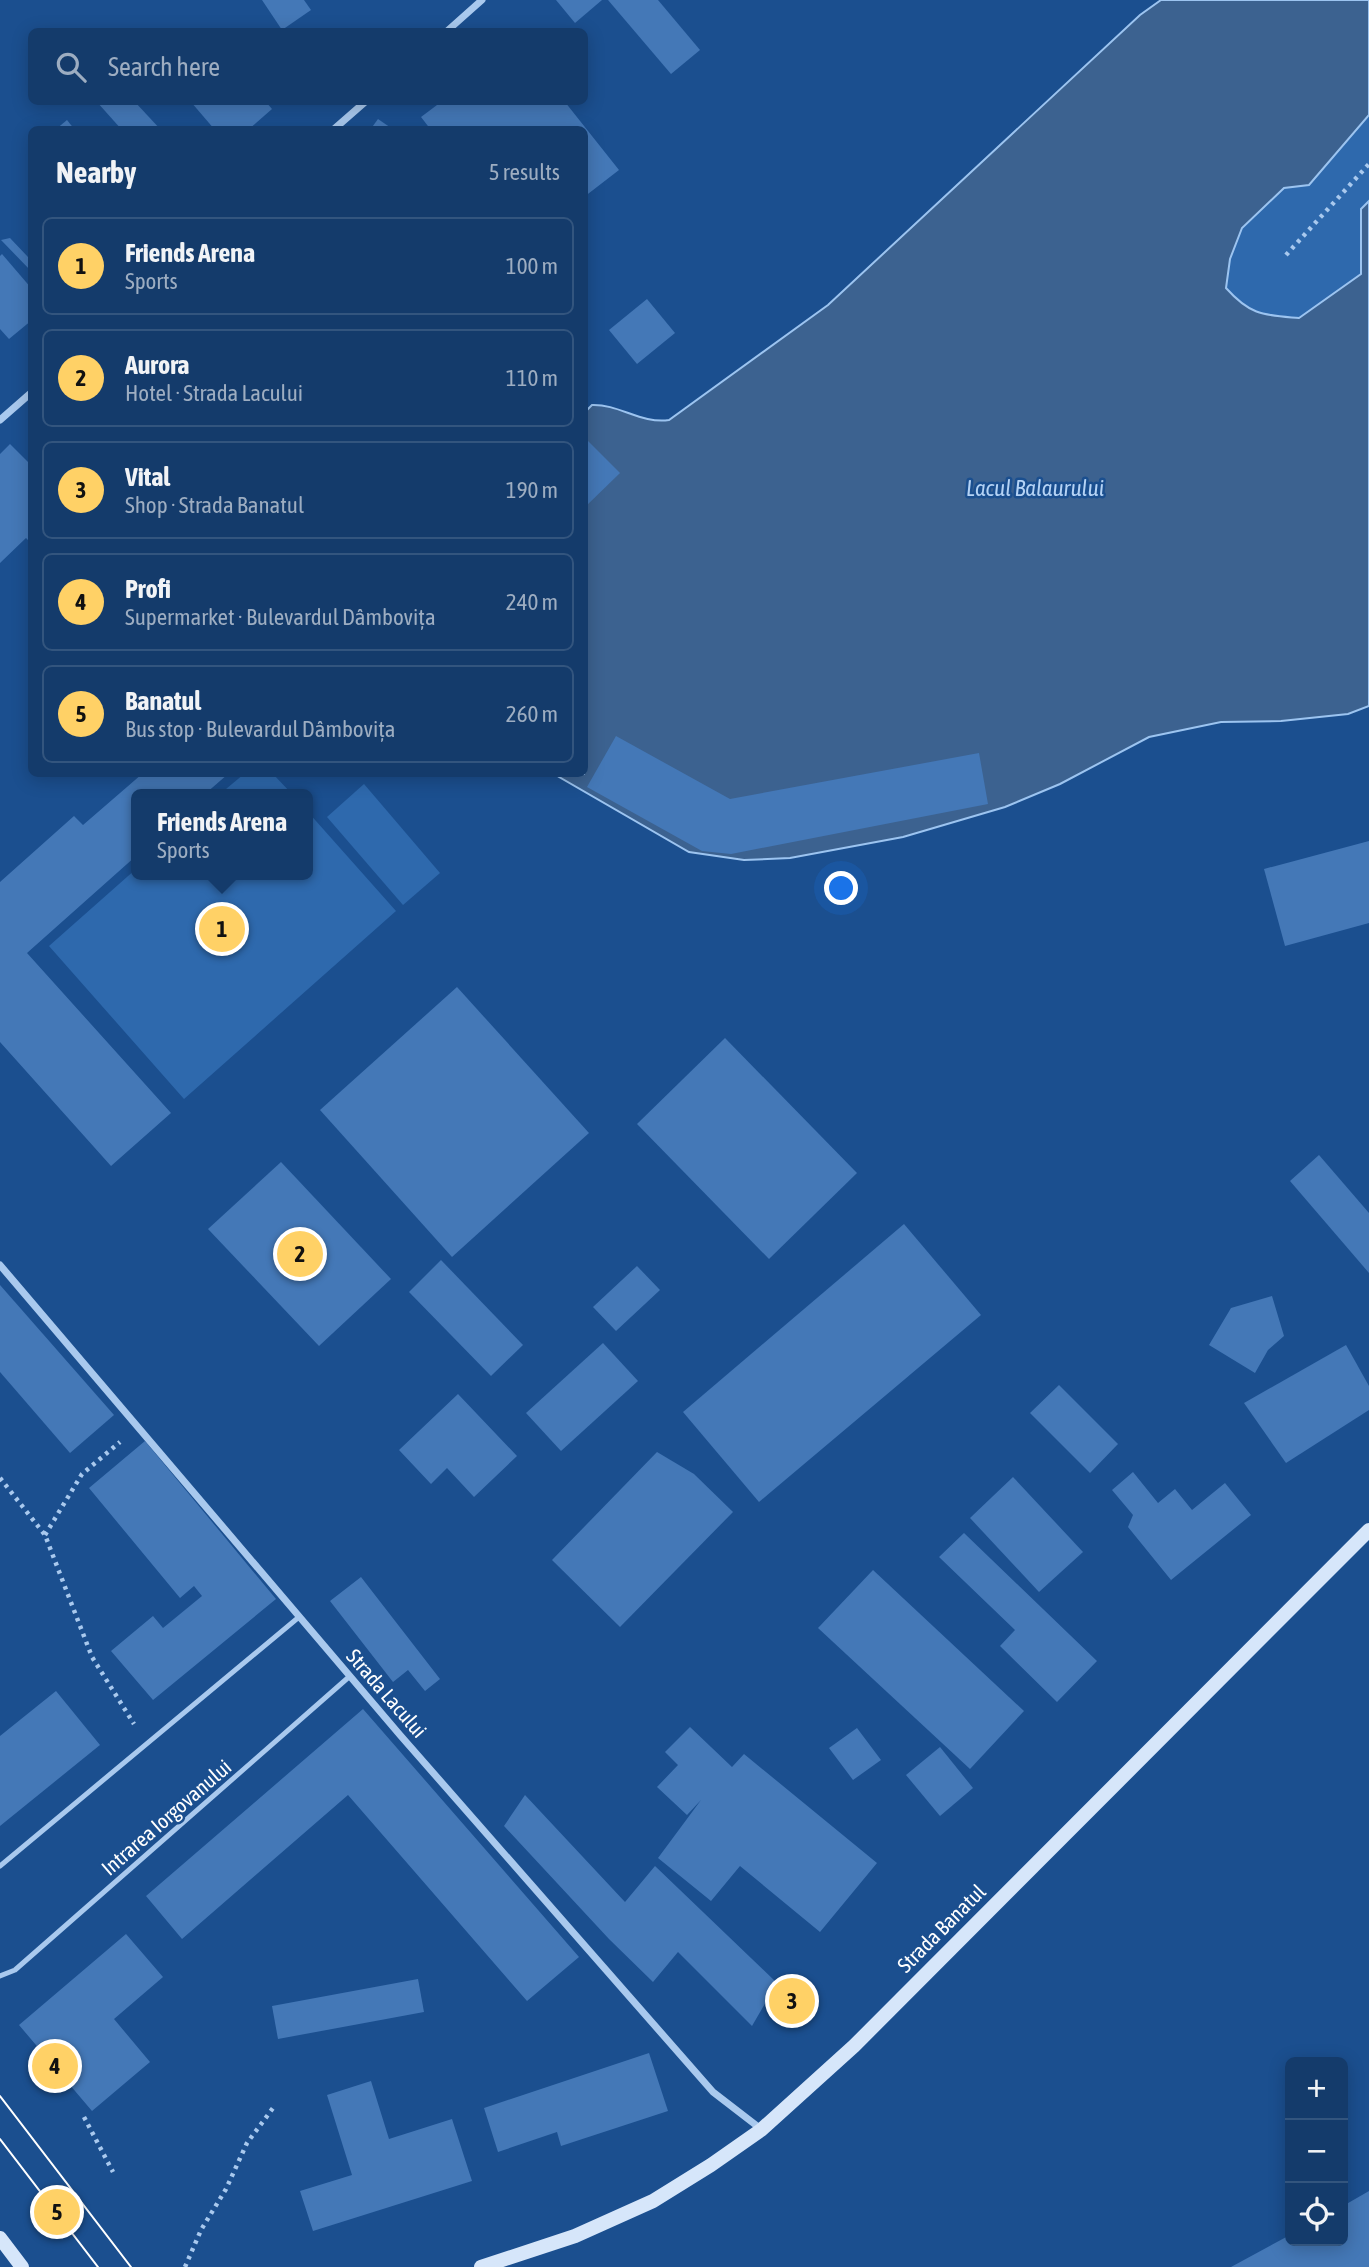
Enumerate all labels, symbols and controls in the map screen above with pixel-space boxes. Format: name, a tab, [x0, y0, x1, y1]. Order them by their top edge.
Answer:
search box	[28, 28, 588, 105]
icon: search	[52, 48, 90, 86]
text: Search here	[108, 52, 220, 82]
text: Nearby	[56, 155, 136, 189]
text: 5 results	[489, 159, 560, 185]
text: Friends Arena	[125, 238, 255, 268]
text: 1	[76, 253, 86, 279]
text: 100 m	[506, 253, 558, 279]
text: Sports	[125, 268, 178, 294]
text: Aurora	[125, 350, 189, 380]
text: 2	[76, 365, 86, 391]
text: 110 m	[506, 365, 558, 391]
text: Hotel · Strada Lacului	[125, 380, 303, 406]
text: Vital	[125, 462, 170, 492]
water label: Lacul Balaurului	[966, 475, 1104, 501]
text: 3	[76, 477, 86, 503]
text: 190 m	[506, 477, 558, 503]
text: Shop · Strada Banatul	[125, 492, 304, 518]
text: Profi	[125, 574, 171, 604]
text: 4	[76, 589, 86, 615]
text: 240 m	[506, 589, 558, 615]
text: Supermarket · Bulevardul Dâmbovița	[125, 604, 436, 630]
text: Banatul	[125, 686, 201, 716]
text: 5	[76, 701, 86, 727]
text: 260 m	[506, 701, 558, 727]
text: Bus stop · Bulevardul Dâmbovița	[125, 716, 396, 742]
popup	[131, 789, 313, 880]
text: Friends Arena	[157, 807, 287, 837]
text: Sports	[157, 837, 210, 863]
your location	[824, 871, 858, 905]
pin: 1	[199, 903, 245, 955]
pin: 2	[277, 1228, 323, 1280]
street label: Strada Lacului	[342, 1644, 432, 1742]
street label: Intrarea Iorgovanului	[96, 1754, 236, 1880]
street label: Strada Banatul	[892, 1879, 990, 1977]
pin: 3	[769, 1975, 815, 2027]
pin: 4	[32, 2040, 78, 2092]
map controls	[1285, 2057, 1348, 2246]
button: +	[1285, 2057, 1348, 2120]
button: −	[1285, 2120, 1348, 2183]
button: locate	[1285, 2183, 1348, 2246]
pin: 5	[34, 2186, 80, 2238]

